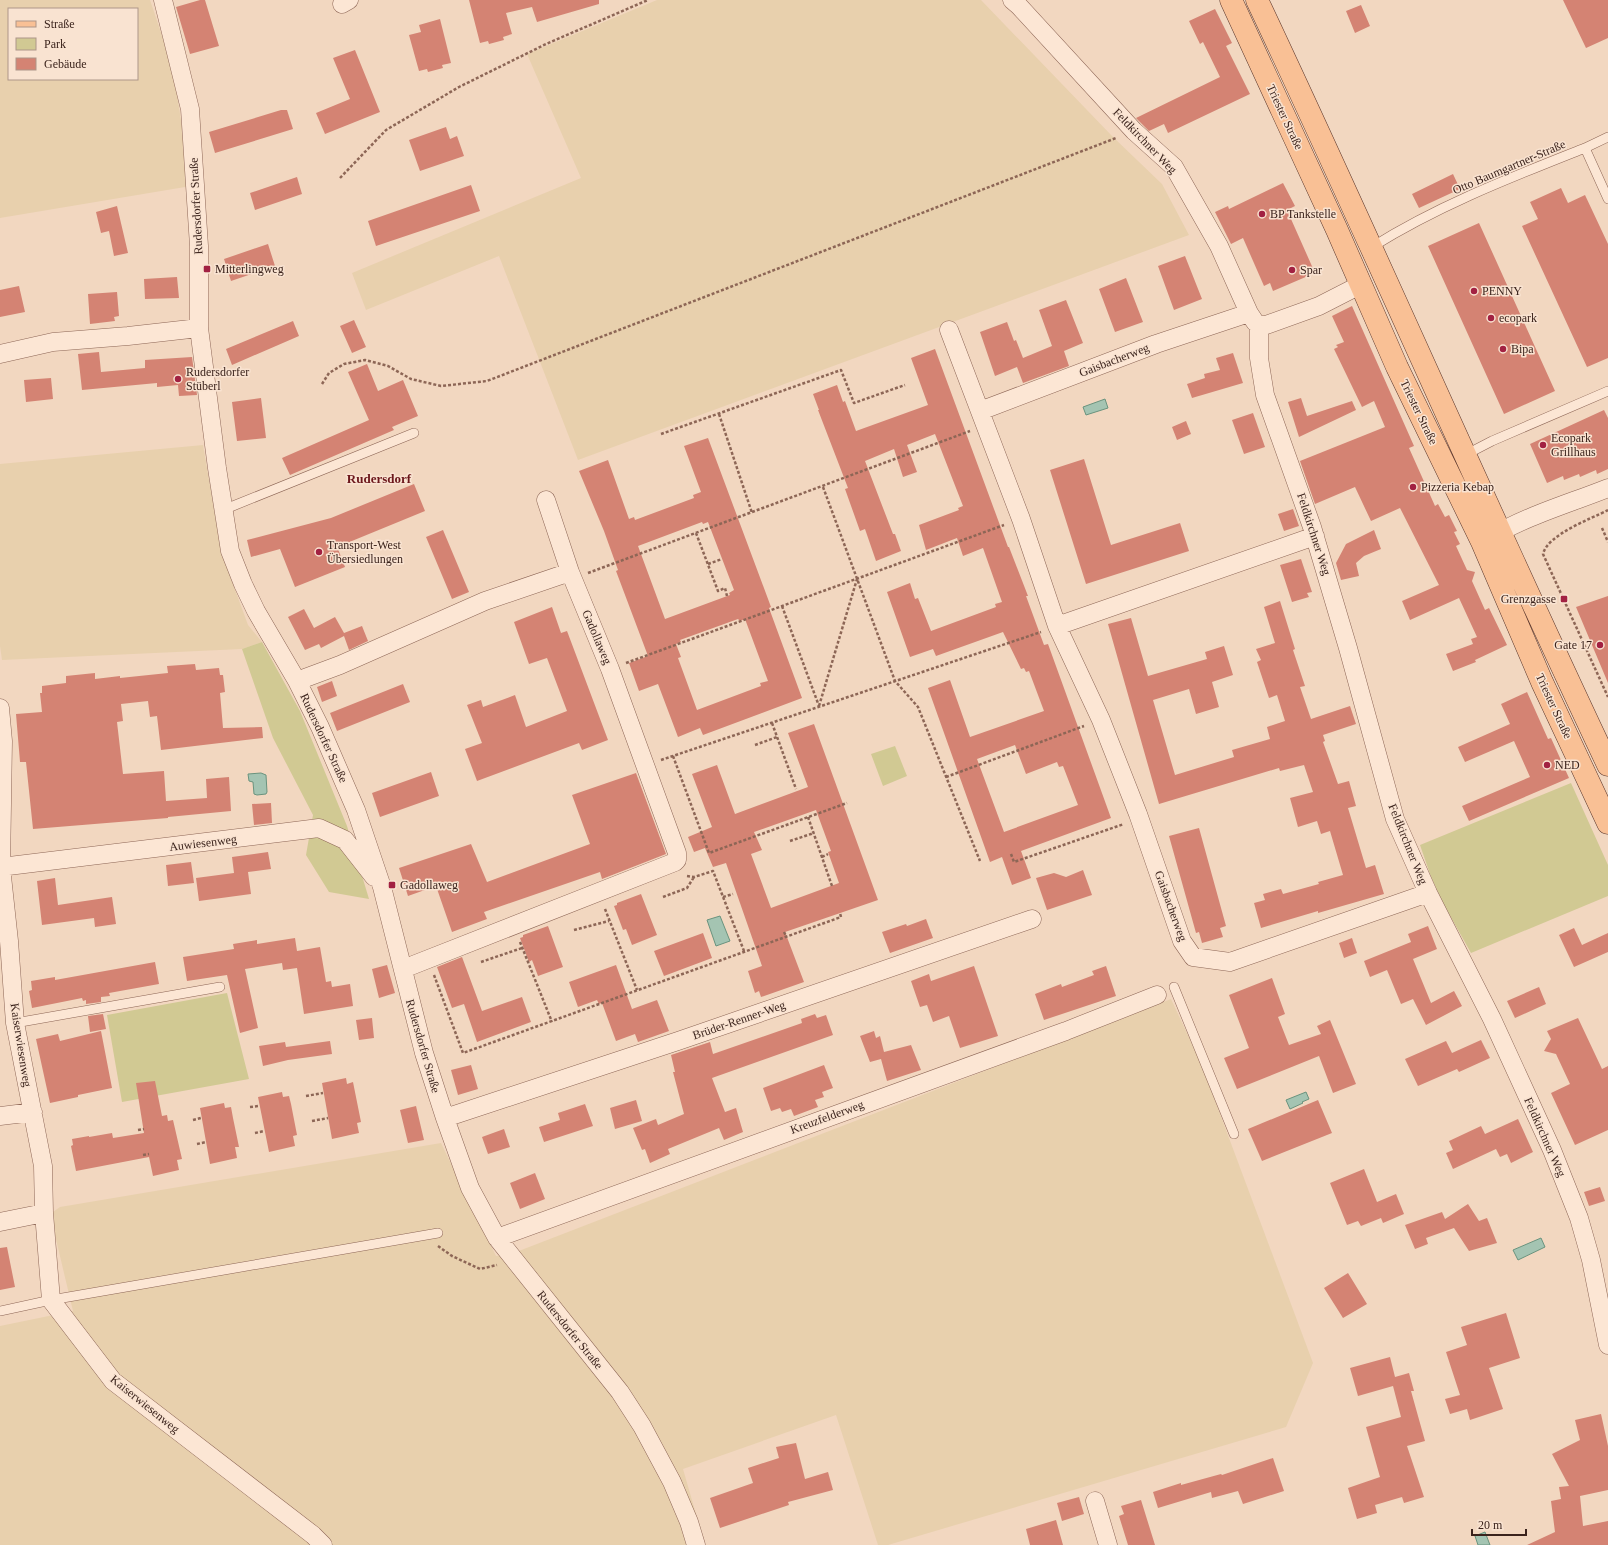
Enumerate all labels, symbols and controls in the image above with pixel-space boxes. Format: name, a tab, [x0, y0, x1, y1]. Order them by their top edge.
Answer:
legend	[8, 8, 138, 80]
text: Straße	[44, 17, 75, 31]
text: Park	[44, 37, 66, 51]
text: Gebäude	[44, 57, 87, 71]
street label: Triester Straße	[1264, 82, 1306, 152]
street label: Feldkirchner Weg	[1110, 105, 1180, 177]
street label: Otto Baumgartner-Straße	[1450, 137, 1568, 197]
street label: Rudersdorfer Straße	[186, 157, 206, 255]
place label: BP Tankstelle	[1270, 207, 1336, 221]
marker: BP Tankstelle	[1257, 209, 1267, 219]
place label: Mitterlingweg	[215, 262, 284, 276]
place label: Spar	[1300, 263, 1322, 277]
marker: Mitterlingweg	[202, 264, 212, 274]
marker: Spar	[1287, 265, 1297, 275]
place label: PENNY	[1482, 284, 1522, 298]
marker: PENNY	[1469, 286, 1479, 296]
place label: ecopark	[1499, 311, 1537, 325]
marker: ecopark	[1486, 313, 1496, 323]
street label: Gaisbacherweg	[1077, 340, 1151, 380]
place label: Bipa	[1511, 342, 1534, 356]
marker: Bipa	[1498, 344, 1508, 354]
place label: Rudersdorfer Stüberl	[186, 365, 249, 393]
marker: Rudersdorfer Stüberl	[173, 374, 183, 384]
street label: Triester Straße	[1397, 377, 1441, 447]
place label: Ecopark Grillhaus	[1551, 431, 1596, 459]
marker: Ecopark Grillhaus	[1538, 440, 1548, 450]
district label: Rudersdorf	[347, 471, 412, 486]
place label: Pizzeria Kebap	[1421, 480, 1494, 494]
marker: Pizzeria Kebap	[1408, 482, 1418, 492]
street label: Feldkirchner Weg	[1294, 491, 1334, 577]
place label: Transport-West Übersiedlungen	[327, 538, 403, 566]
marker: Transport-West Übersiedlungen	[314, 547, 324, 557]
place label: Grenzgasse	[1501, 592, 1556, 606]
marker: Grenzgasse	[1559, 594, 1569, 604]
street label: Gadollaweg	[579, 608, 615, 666]
place label: Gate 17	[1554, 638, 1592, 652]
marker: Gate 17	[1595, 640, 1605, 650]
street label: Triester Straße	[1533, 671, 1575, 741]
street label: Rudersdorfer Straße	[297, 691, 351, 785]
place label: NED	[1555, 758, 1580, 772]
marker: NED	[1542, 760, 1552, 770]
street label: Feldkirchner Weg	[1385, 802, 1431, 886]
street label: Auwiesenweg	[168, 832, 238, 854]
street label: Gaisbacherweg	[1152, 869, 1190, 943]
place label: Gadollaweg	[400, 878, 458, 892]
marker: Gadollaweg	[387, 880, 397, 890]
street label: Rudersdorfer Straße	[403, 997, 443, 1095]
street label: Brüder-Renner-Weg	[691, 998, 787, 1042]
street label: Kaiserwiesenweg	[7, 1002, 35, 1088]
street label: Feldkirchner Weg	[1521, 1095, 1569, 1179]
street label: Kreuzfelderweg	[788, 1097, 866, 1137]
street label: Rudersdorfer Straße	[534, 1288, 606, 1372]
street label: Kaiserwiesenweg	[108, 1372, 182, 1436]
scale bar	[1472, 1511, 1526, 1537]
text: 20 m	[1478, 1518, 1503, 1532]

